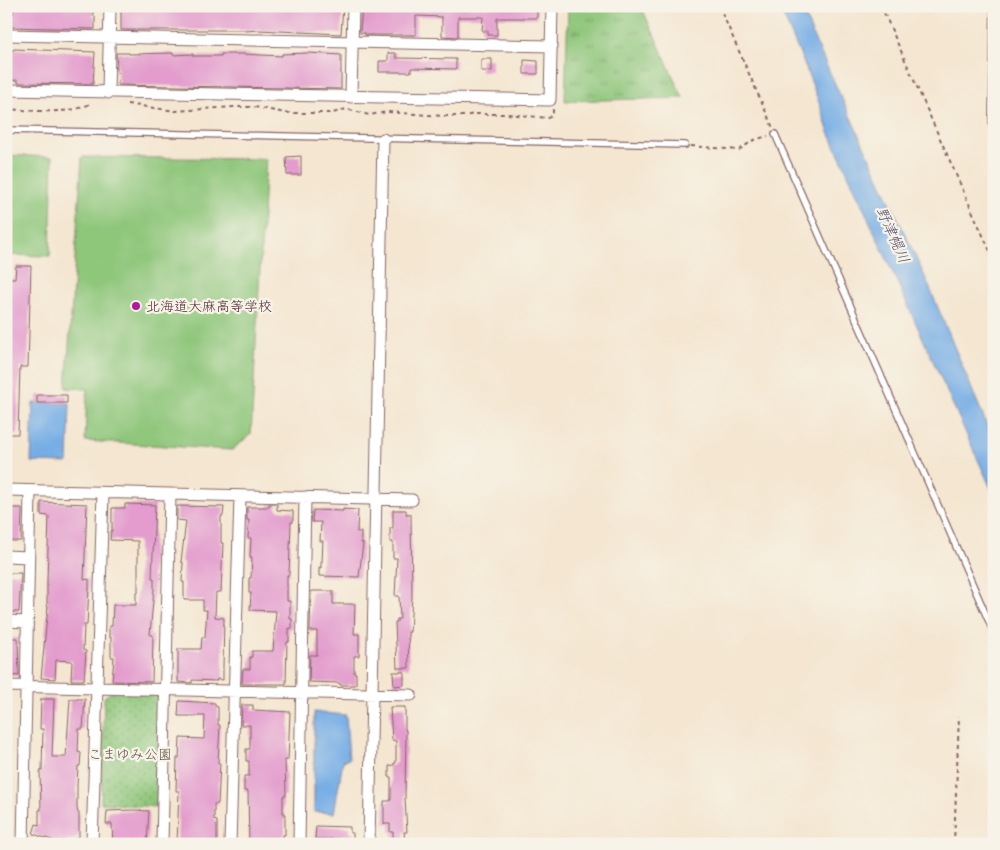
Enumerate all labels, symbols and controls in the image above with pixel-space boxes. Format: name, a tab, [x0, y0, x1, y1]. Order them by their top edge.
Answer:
water label: 野津幌川	[872, 202, 917, 266]
place label: 北海道大麻高等学校	[146, 295, 272, 316]
marker: 北海道大麻高等学校	[130, 300, 142, 312]
park label: こまゆみ公園	[88, 743, 172, 764]

